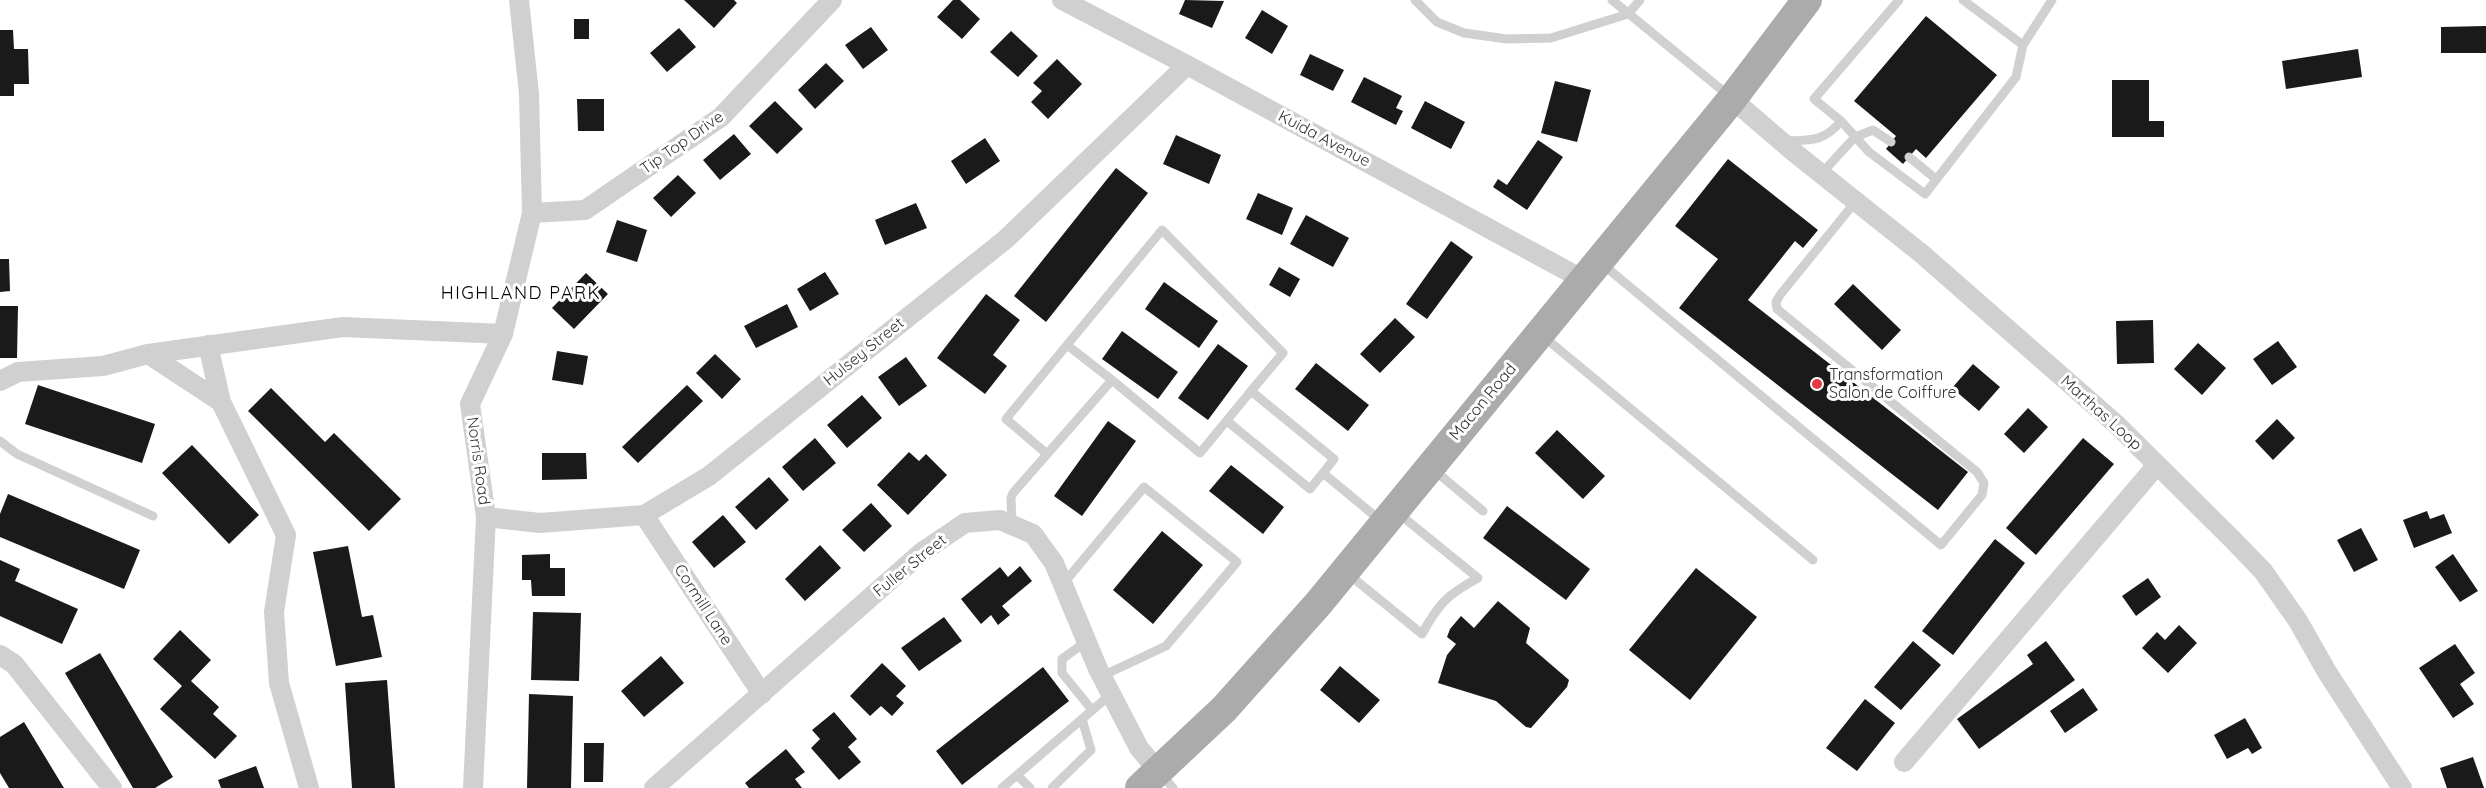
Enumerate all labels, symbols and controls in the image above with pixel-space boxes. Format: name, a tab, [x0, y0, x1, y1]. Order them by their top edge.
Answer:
street label: Tip Top Drive	[637, 107, 727, 179]
street label: Kuida Avenue	[1275, 107, 1373, 171]
district label: HIGHLAND PARK	[441, 283, 601, 305]
street label: Hulsey Street	[820, 314, 908, 390]
street label: Macon Road	[1445, 360, 1521, 444]
place label: Transformation Salon de Coiffure	[1829, 365, 1957, 403]
street label: Marthas Loop	[2056, 372, 2146, 454]
marker: Transformation Salon de Coiffure	[1810, 377, 1824, 391]
street label: Norris Road	[462, 416, 494, 506]
street label: Fuller Street	[870, 531, 950, 601]
street label: Cormill Lane	[670, 561, 736, 649]

